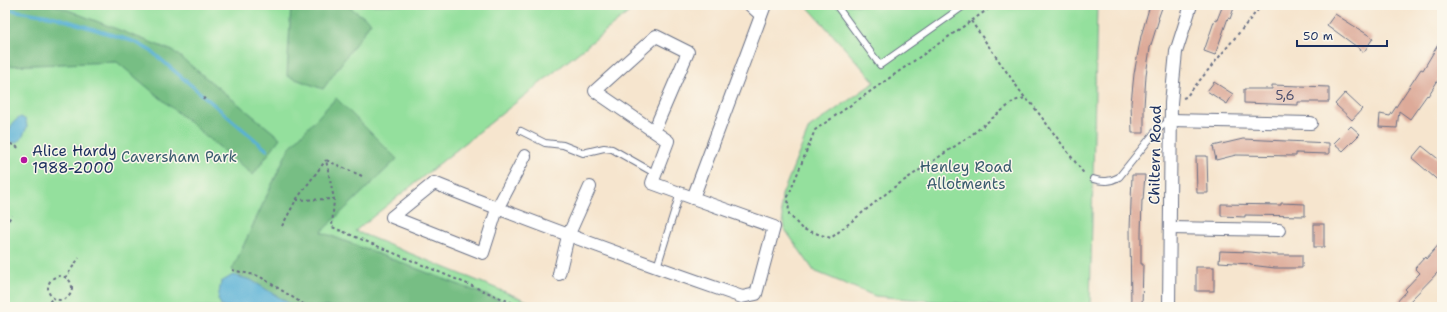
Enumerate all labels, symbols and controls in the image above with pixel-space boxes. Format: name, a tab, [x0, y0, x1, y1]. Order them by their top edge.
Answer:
scale bar	[1297, 22, 1387, 48]
text: 50 m	[1303, 28, 1333, 44]
house number: 5,6	[1276, 87, 1295, 104]
street label: Chiltern Road	[1144, 105, 1166, 205]
place label: Alice Hardy 1988-2000	[32, 141, 117, 178]
park label: Caversham Park	[121, 147, 237, 167]
marker: Alice Hardy 1988-2000	[19, 155, 29, 165]
park label: Henley Road Allotments	[920, 157, 1013, 194]

